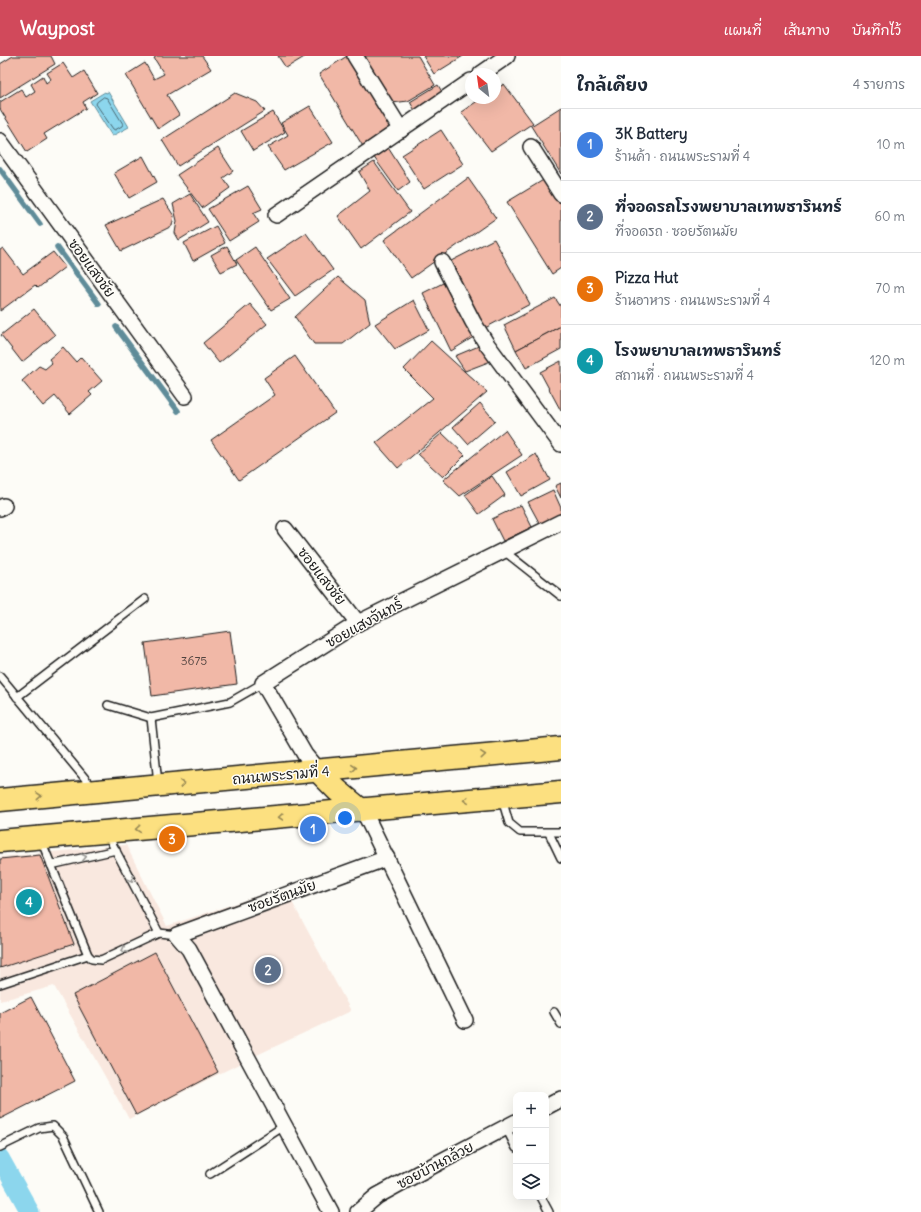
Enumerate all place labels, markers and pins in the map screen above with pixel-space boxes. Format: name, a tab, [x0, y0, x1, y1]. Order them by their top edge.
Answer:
pin: 1	[300, 814, 326, 844]
pin: 3	[159, 824, 185, 854]
pin: 4	[16, 887, 42, 917]
pin: 2	[255, 955, 281, 985]

